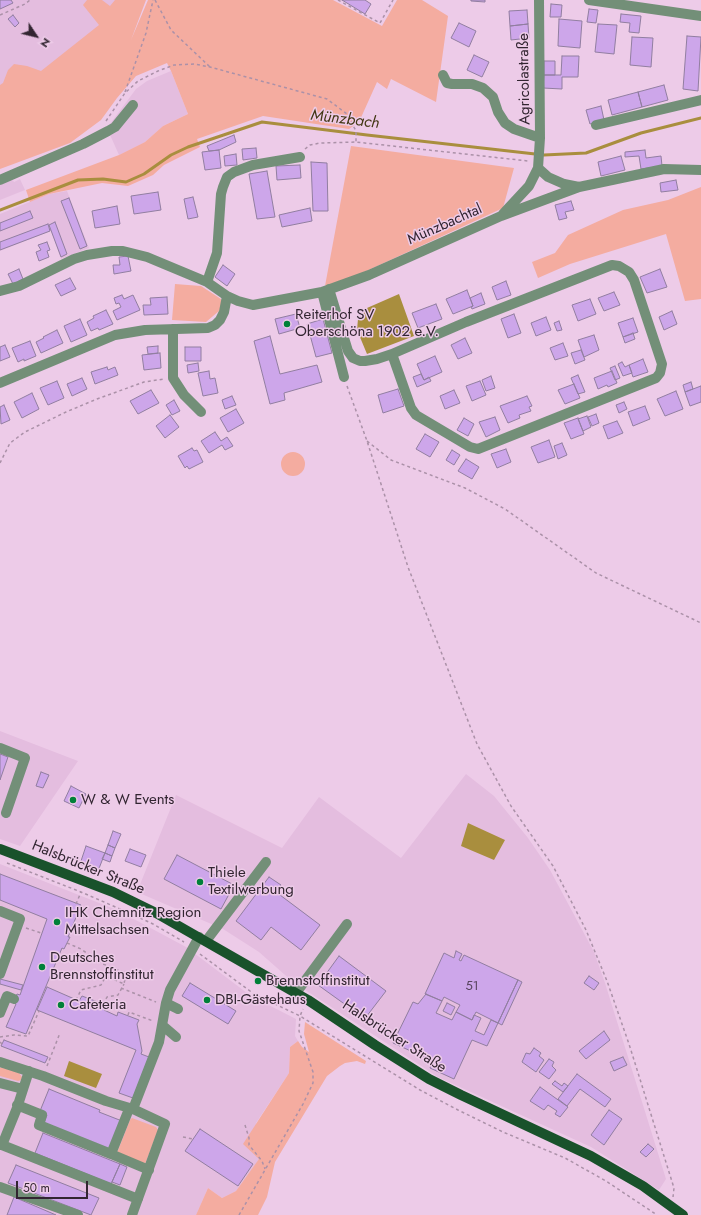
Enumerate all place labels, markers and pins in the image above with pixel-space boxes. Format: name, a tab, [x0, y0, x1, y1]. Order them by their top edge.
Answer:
place label: Reiterhof SV Oberschöna 1902 e.V.	[295, 306, 439, 341]
marker: Reiterhof SV Oberschöna 1902 e.V.	[282, 319, 292, 329]
place label: W & W Events	[81, 791, 174, 809]
marker: W & W Events	[68, 795, 78, 805]
place label: Thiele Textilwerbung	[208, 864, 294, 899]
marker: Thiele Textilwerbung	[195, 877, 205, 887]
place label: IHK Chemnitz Region Mittelsachsen	[65, 904, 201, 939]
marker: IHK Chemnitz Region Mittelsachsen	[52, 917, 62, 927]
place label: Deutsches Brennstoffinstitut	[50, 949, 154, 984]
marker: Deutsches Brennstoffinstitut	[37, 962, 47, 972]
place label: Brennstoffinstitut	[266, 972, 370, 990]
marker: Brennstoffinstitut	[253, 976, 263, 986]
place label: DBI-Gästehaus	[215, 991, 306, 1009]
marker: DBI-Gästehaus	[202, 995, 212, 1005]
place label: Cafeteria	[69, 996, 126, 1014]
marker: Cafeteria	[56, 1000, 66, 1010]

